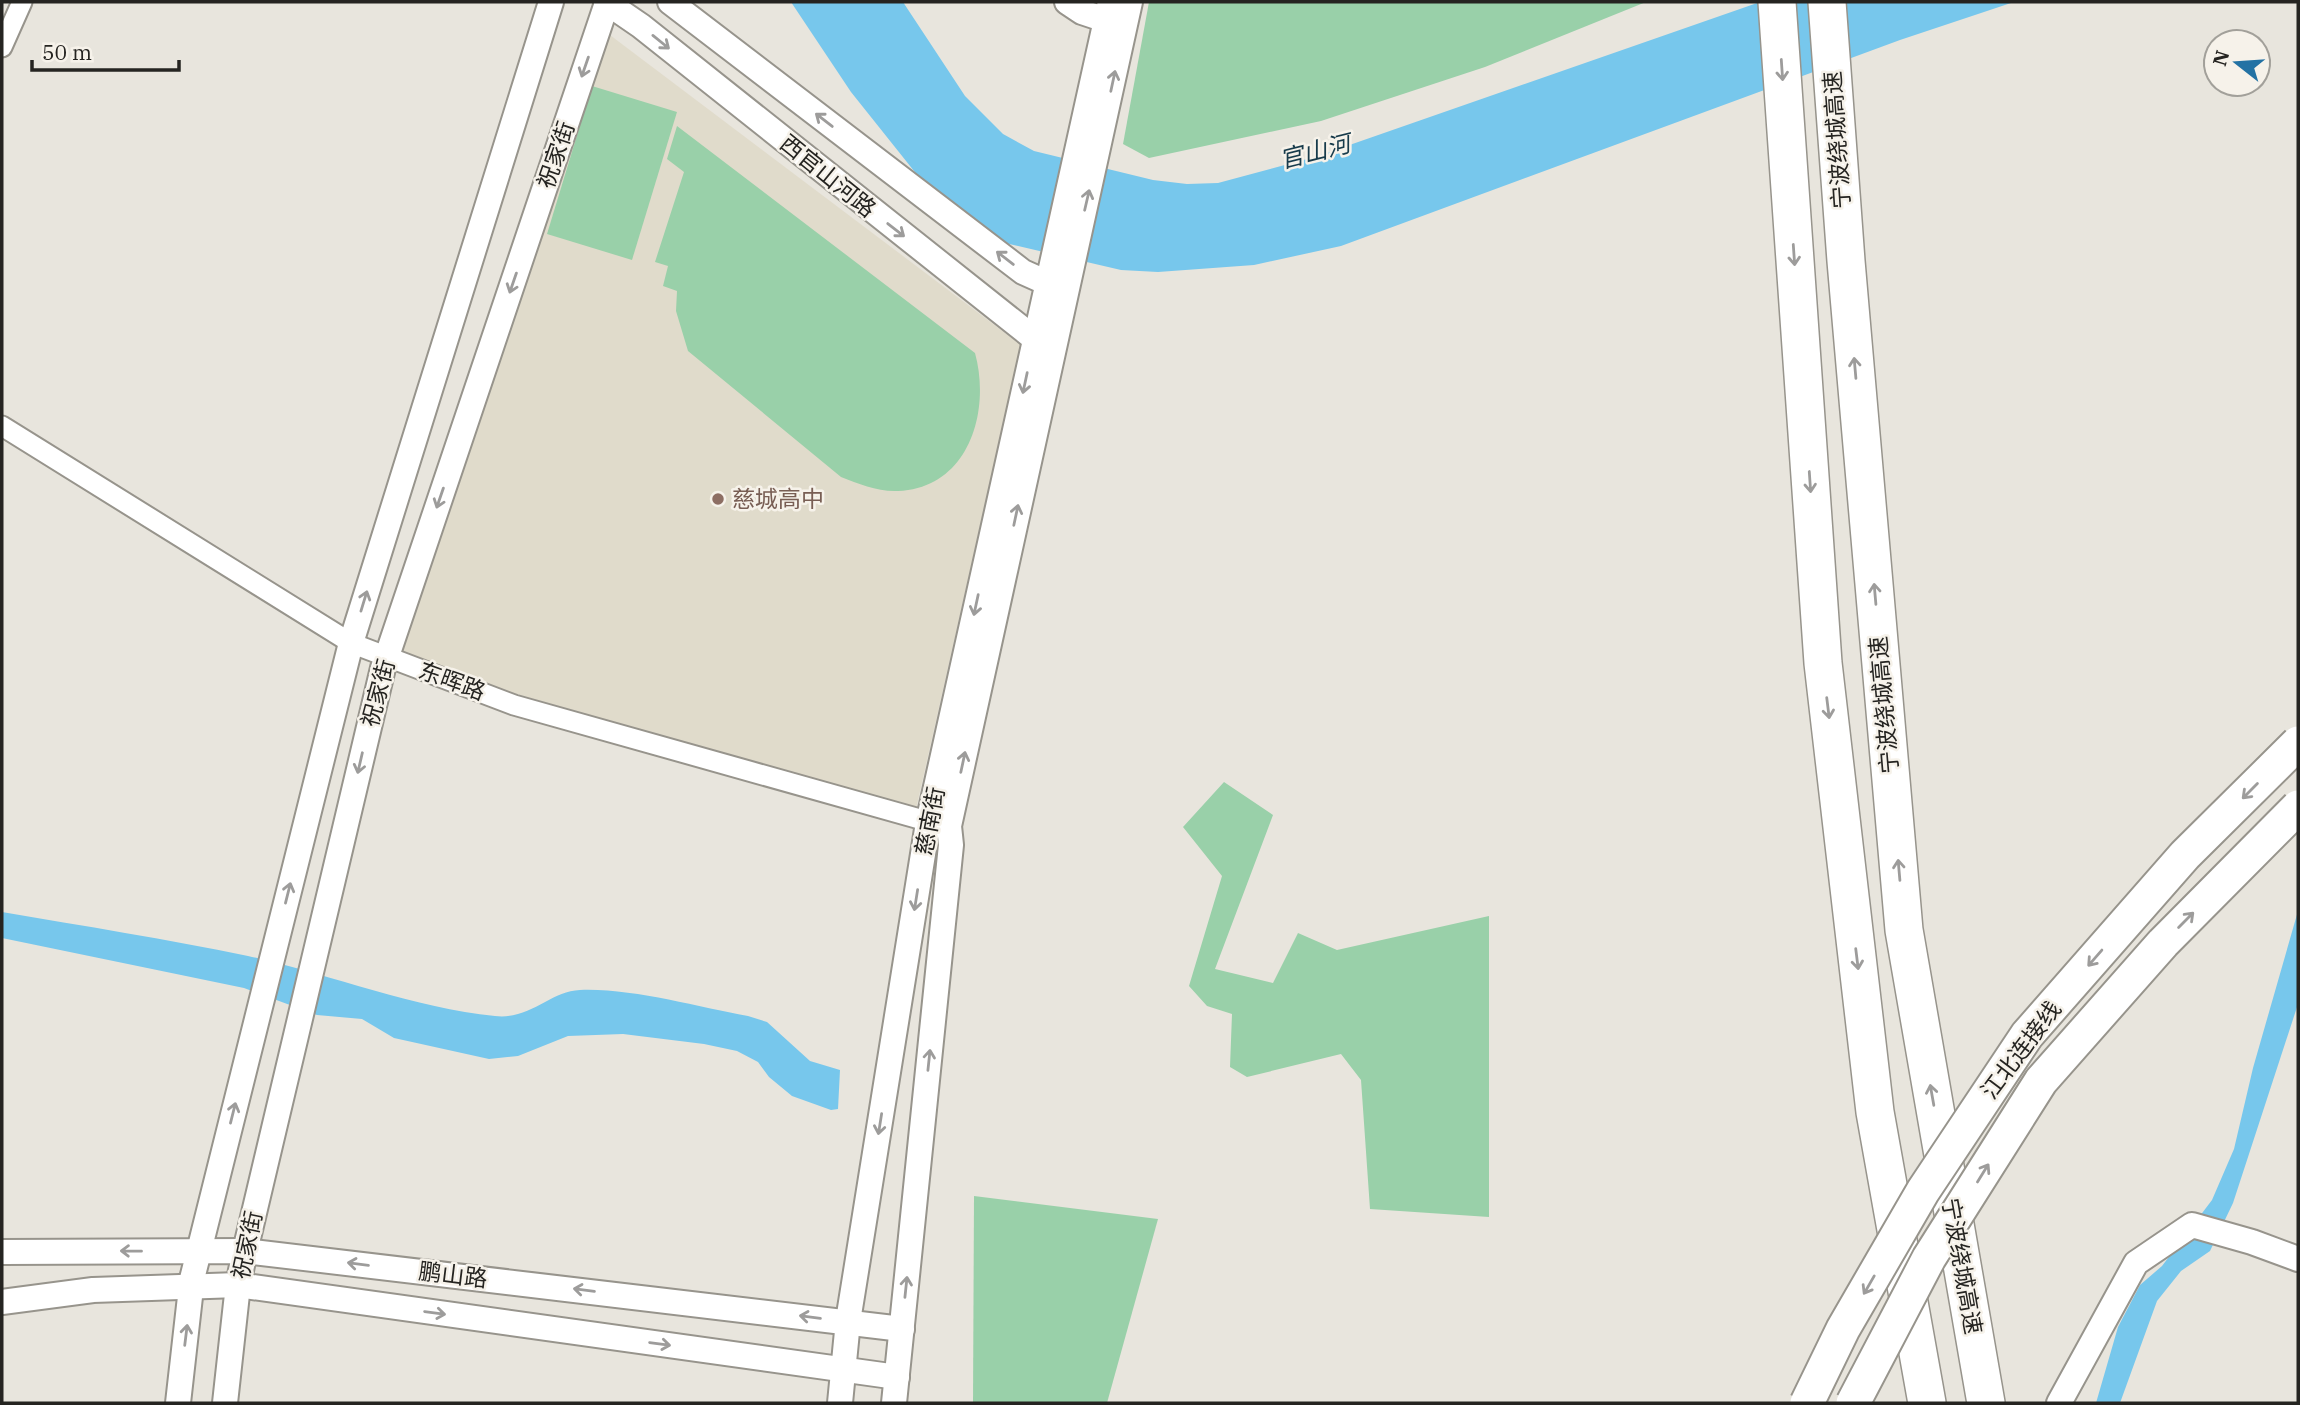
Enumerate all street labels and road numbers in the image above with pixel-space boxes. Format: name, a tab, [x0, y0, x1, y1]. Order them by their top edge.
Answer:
street label: 宁波绕城高速	[1816, 70, 1856, 210]
street label: 祝家街	[530, 117, 580, 192]
street label: 西官山河路	[775, 127, 883, 223]
street label: 宁波绕城高速	[1862, 635, 1904, 775]
street label: 东晖路	[415, 654, 490, 706]
street label: 祝家街	[354, 656, 400, 730]
street label: 慈南街	[908, 784, 950, 858]
street label: 江北连接线	[1974, 994, 2067, 1104]
street label: 宁波绕城高速	[1936, 1195, 1990, 1336]
street label: 祝家街	[224, 1208, 268, 1282]
street label: 鹏山路	[417, 1255, 489, 1293]

